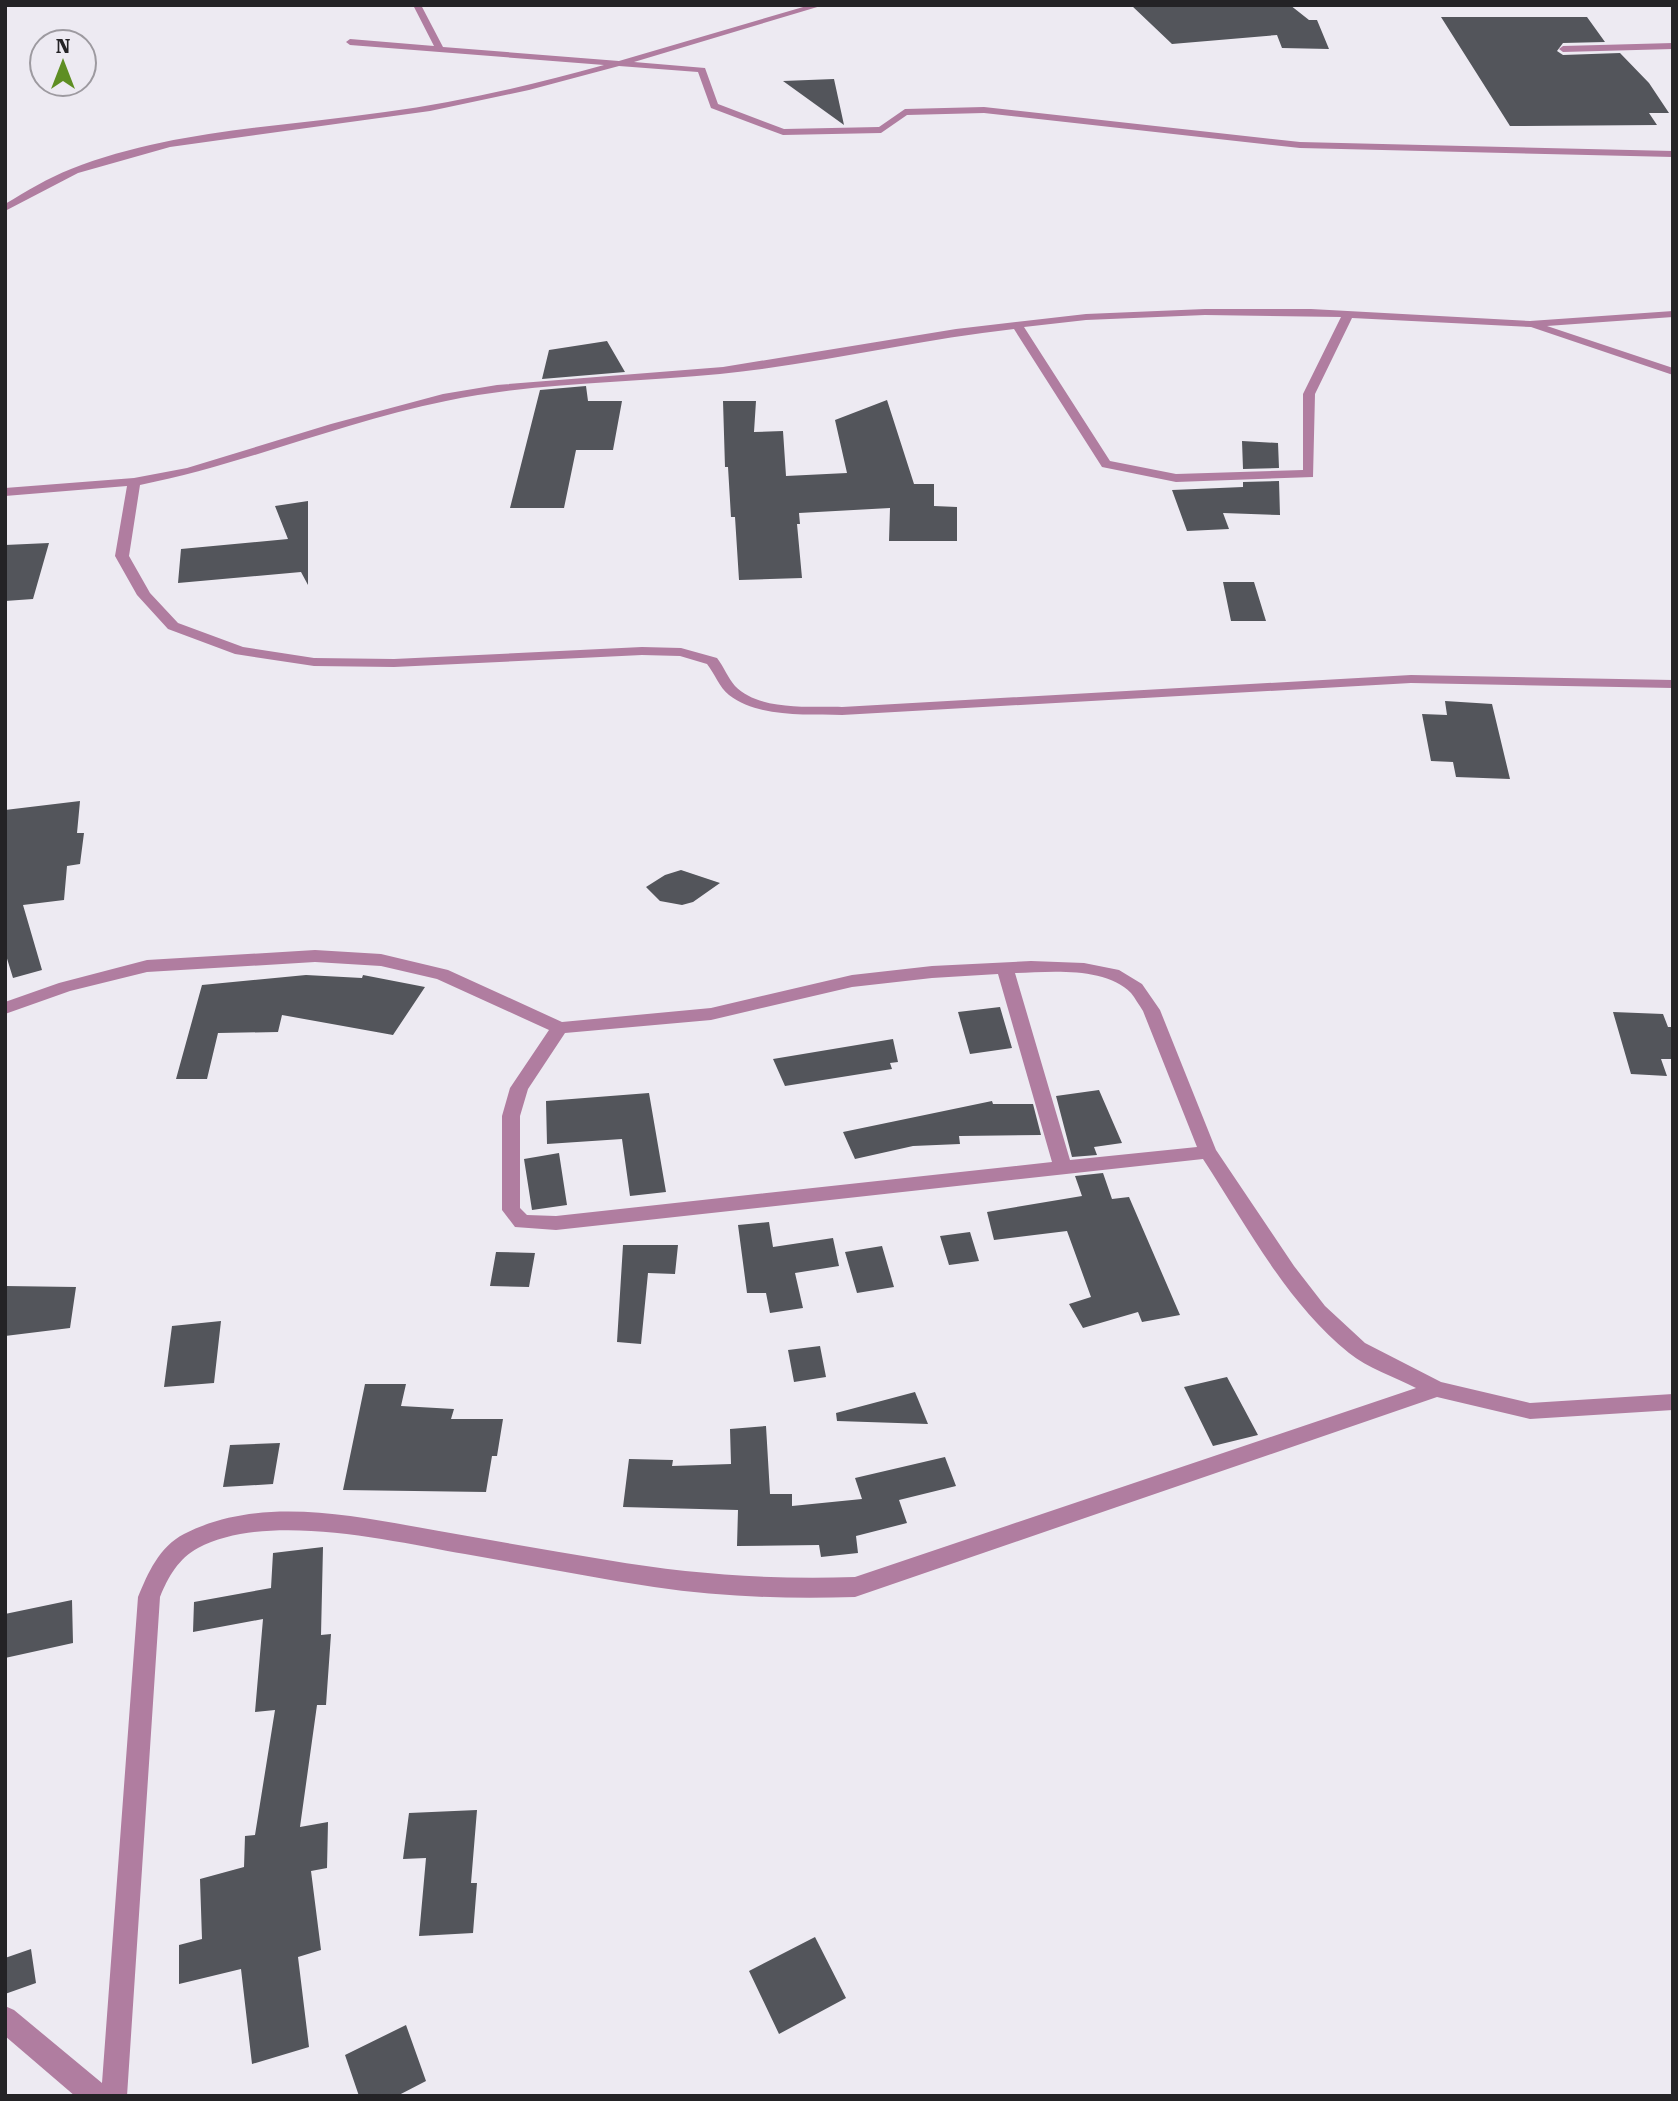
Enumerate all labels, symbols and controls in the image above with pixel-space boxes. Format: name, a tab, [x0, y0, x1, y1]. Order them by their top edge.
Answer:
north arrow	[28, 28, 98, 98]
text: N	[56, 35, 71, 58]

